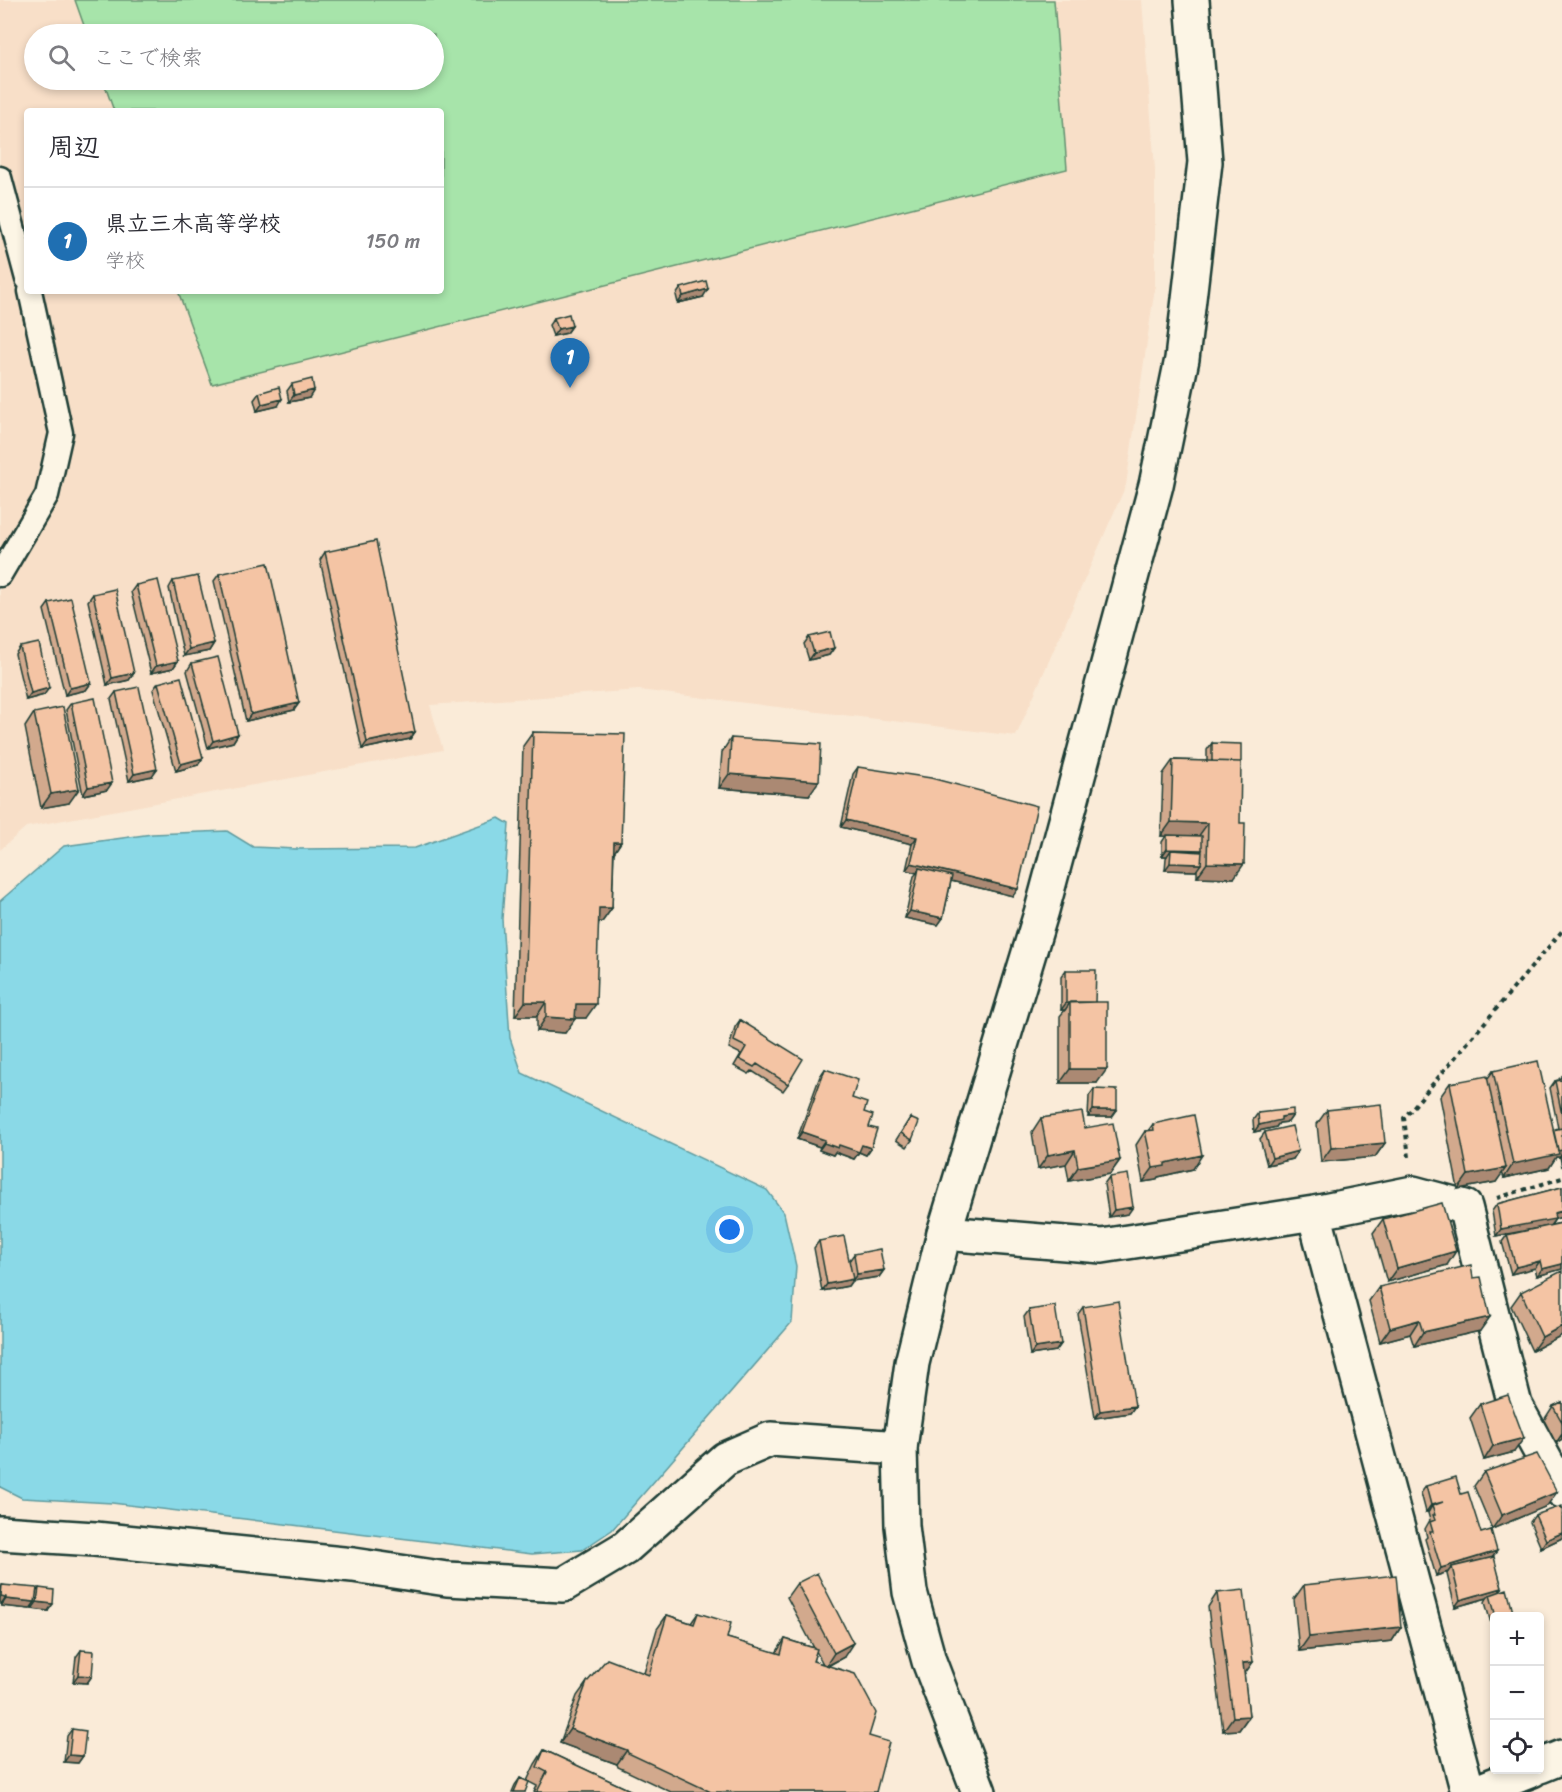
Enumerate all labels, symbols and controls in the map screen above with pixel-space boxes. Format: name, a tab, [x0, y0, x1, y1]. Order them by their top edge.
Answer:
search box	[24, 24, 444, 90]
text: ここで検索	[93, 38, 203, 77]
icon: search	[45, 41, 78, 74]
text: 周辺	[48, 124, 100, 170]
text: 県立三木高等学校	[105, 204, 281, 243]
text: 1	[63, 224, 72, 259]
text: 150 m	[366, 224, 420, 259]
text: 学校	[105, 243, 145, 278]
pin: 1	[550, 338, 590, 388]
your location	[715, 1215, 744, 1244]
map controls	[1490, 1612, 1544, 1774]
button: +	[1490, 1612, 1544, 1666]
button: −	[1490, 1666, 1544, 1720]
button: locate	[1490, 1720, 1544, 1774]

